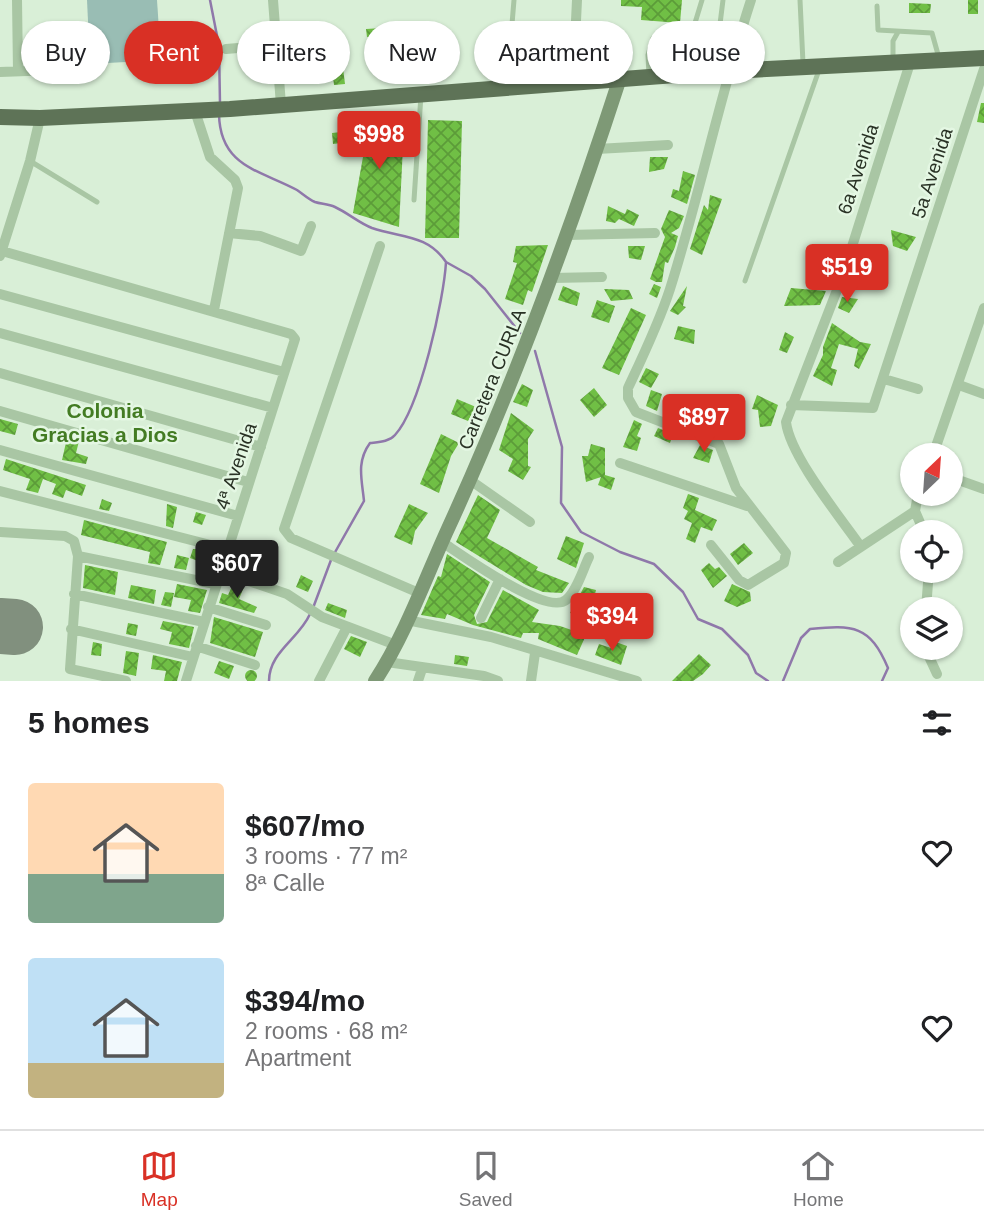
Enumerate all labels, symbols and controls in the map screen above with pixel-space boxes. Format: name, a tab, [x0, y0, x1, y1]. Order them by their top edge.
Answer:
chip: Buy	[21, 21, 110, 84]
chip: Rent	[124, 21, 223, 84]
chip: Filters	[237, 21, 350, 84]
chip: New	[364, 21, 460, 84]
chip: Apartment	[474, 21, 633, 84]
chip: House	[647, 21, 765, 84]
pin: $998	[338, 111, 420, 171]
text: $998	[353, 121, 405, 147]
street label: 6a Avenida	[834, 121, 883, 217]
street label: 5a Avenida	[908, 125, 957, 221]
pin: $519	[806, 244, 888, 304]
text: $519	[821, 254, 873, 280]
street label: Carretera CURLA	[454, 305, 530, 452]
pin: $897	[663, 394, 745, 454]
district label: Colonia Gracias a Dios	[32, 399, 178, 446]
text: $897	[678, 404, 730, 430]
street label: 4ª Avenida	[211, 420, 261, 512]
north arrow	[900, 443, 962, 506]
map controls	[900, 443, 963, 660]
button: locate	[900, 520, 963, 583]
pin: $607	[196, 540, 278, 600]
text: $607	[211, 550, 263, 576]
pin: $394	[571, 594, 653, 653]
button: layers	[900, 597, 963, 660]
text: $394	[586, 603, 638, 629]
icon: filters	[918, 704, 956, 742]
text: 5 homes	[28, 706, 150, 739]
text: $607/mo	[245, 809, 365, 842]
icon: home	[84, 811, 168, 895]
icon: heart	[918, 834, 956, 872]
text: 3 rooms · 77 m²	[245, 843, 407, 869]
text: 8ª Calle	[245, 870, 325, 896]
text: $394/mo	[245, 984, 365, 1017]
icon: home	[84, 986, 168, 1070]
icon: heart	[918, 1009, 956, 1047]
text: 2 rooms · 68 m²	[245, 1018, 407, 1044]
text: Apartment	[245, 1045, 351, 1071]
tab: Map	[140, 1147, 178, 1211]
tab: Saved	[459, 1147, 513, 1211]
tab: Home	[793, 1147, 844, 1211]

